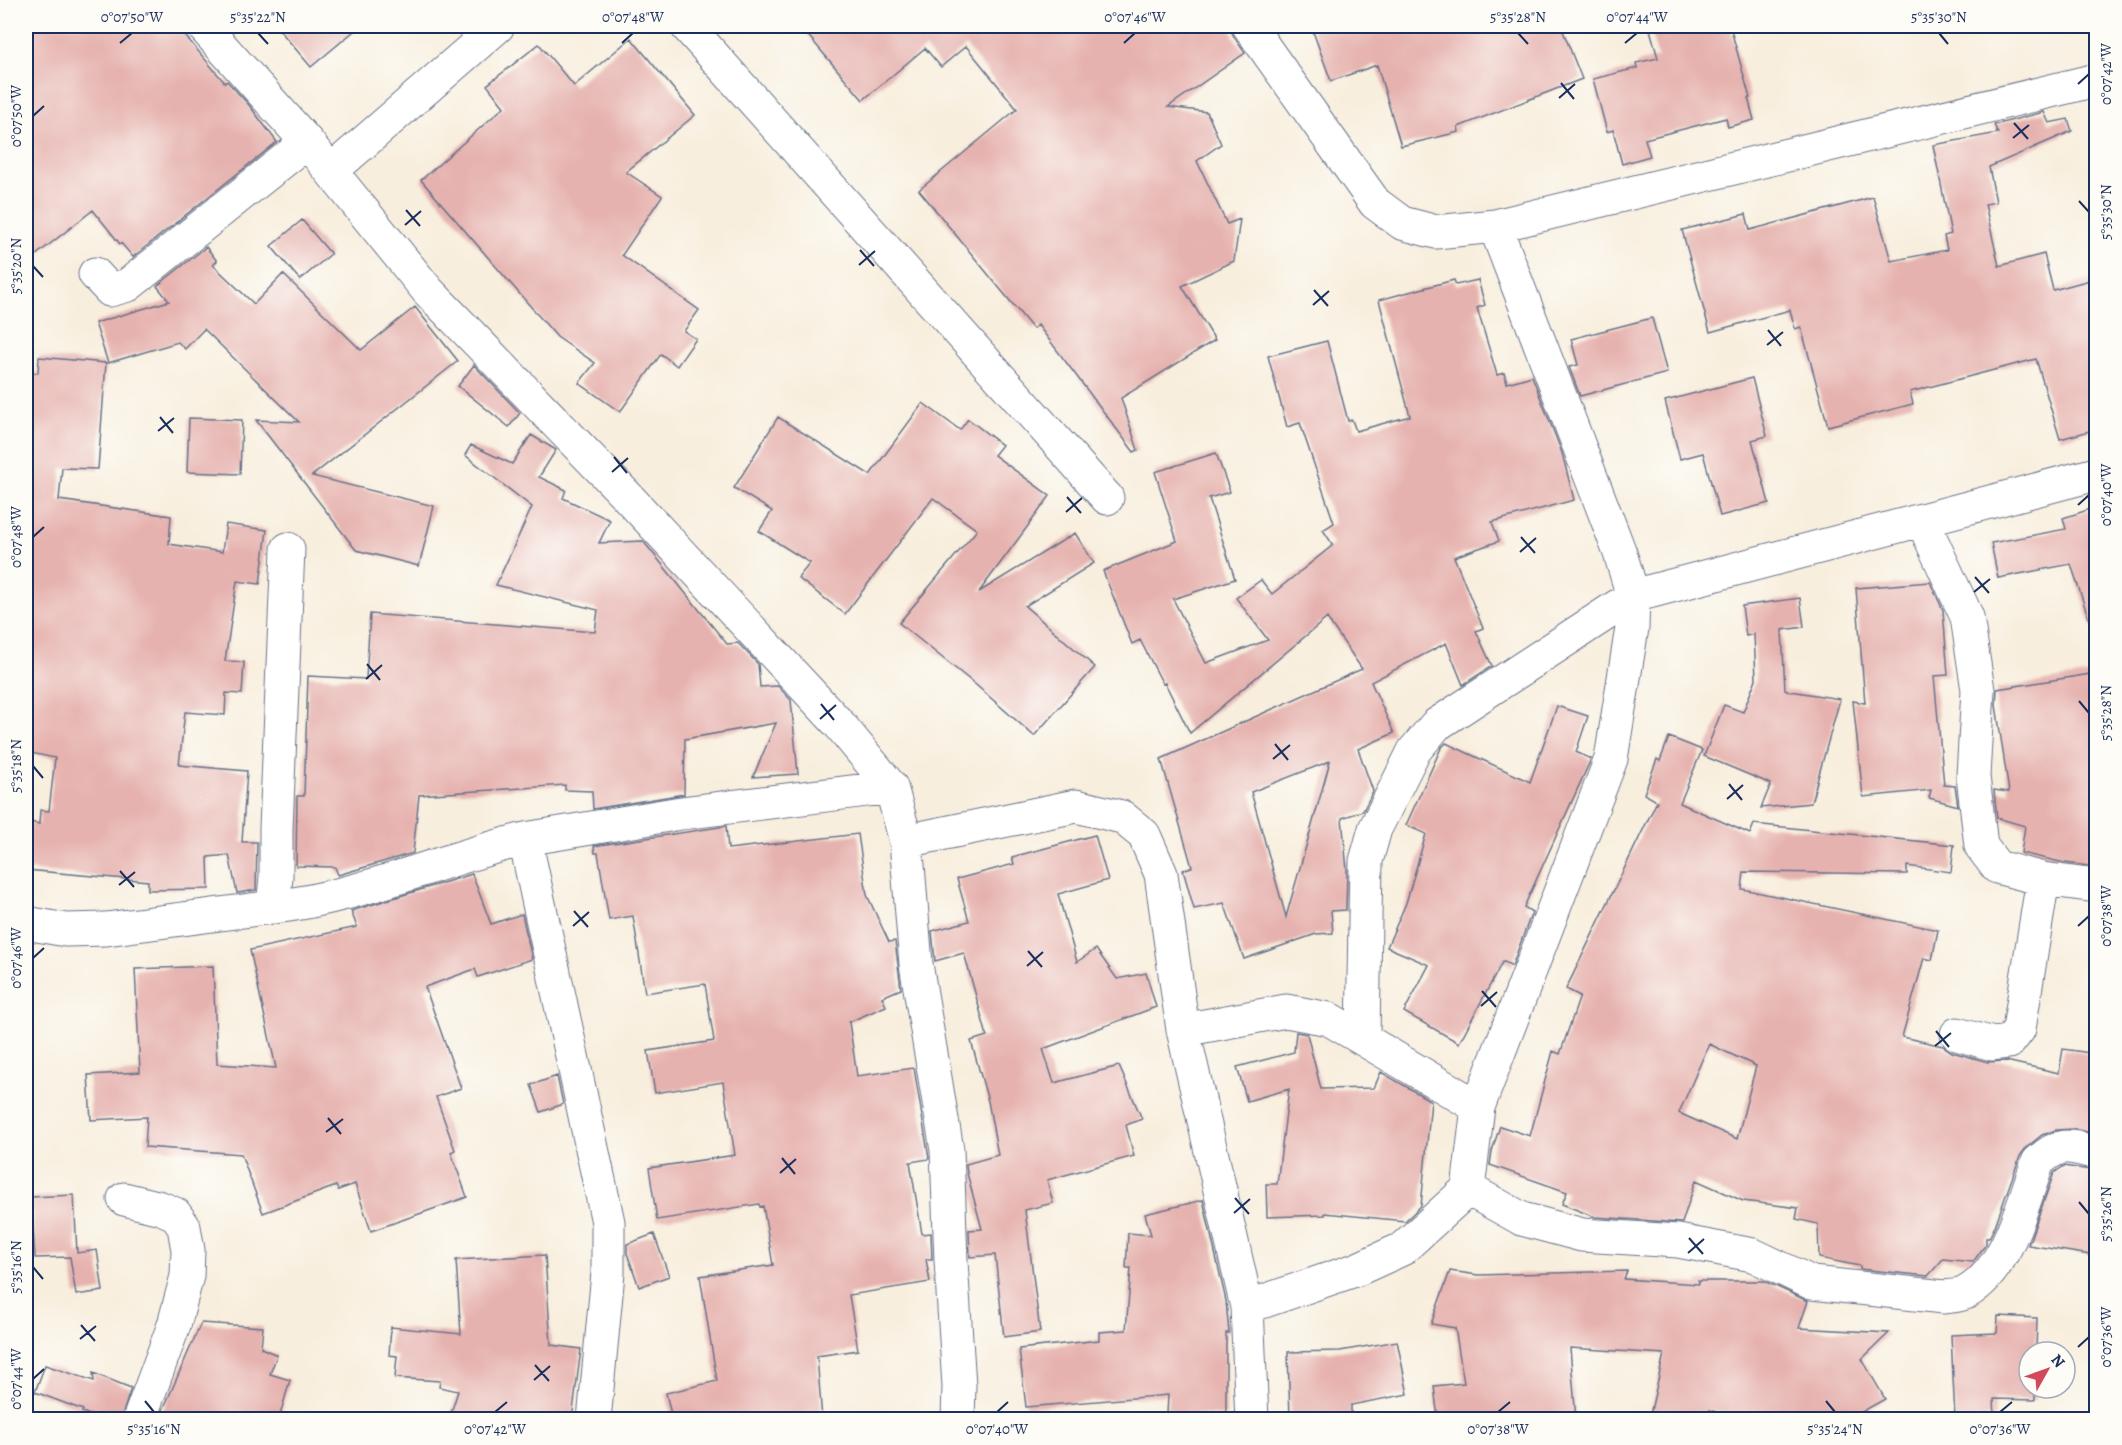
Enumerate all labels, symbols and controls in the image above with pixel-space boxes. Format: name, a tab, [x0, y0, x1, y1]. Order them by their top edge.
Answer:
text: 0°07'50"W	[101, 7, 163, 27]
text: 5°35'22"N	[230, 7, 286, 27]
text: 0°07'48"W	[602, 7, 664, 27]
text: 0°07'46"W	[1104, 7, 1166, 27]
text: 5°35'28"N	[1490, 7, 1546, 27]
text: 0°07'44"W	[1606, 7, 1668, 27]
text: 5°35'30"N	[1911, 7, 1967, 27]
text: 0°07'42"W	[2096, 43, 2116, 105]
text: 0°07'50"W	[6, 85, 26, 147]
text: 5°35'30"N	[2096, 184, 2116, 240]
text: 5°35'20"N	[6, 237, 26, 294]
text: 0°07'40"W	[2096, 464, 2116, 526]
text: 0°07'48"W	[6, 506, 26, 568]
text: 5°35'28"N	[2096, 685, 2116, 741]
text: 5°35'18"N	[6, 739, 26, 793]
text: 0°07'38"W	[2096, 885, 2116, 947]
text: 0°07'46"W	[6, 927, 26, 989]
text: 5°35'26"N	[2096, 1186, 2116, 1242]
text: 5°35'16"N	[6, 1240, 26, 1294]
text: 0°07'36"W	[2096, 1306, 2116, 1368]
north arrow	[2017, 1340, 2077, 1400]
text: 0°07'44"W	[6, 1348, 26, 1410]
text: N	[2046, 1349, 2070, 1373]
text: 5°35'16"N	[127, 1419, 181, 1439]
text: 0°07'42"W	[464, 1419, 526, 1439]
text: 0°07'40"W	[966, 1419, 1028, 1439]
text: 0°07'38"W	[1467, 1419, 1529, 1439]
text: 5°35'24"N	[1807, 1419, 1863, 1439]
text: 0°07'36"W	[1969, 1419, 2031, 1439]

